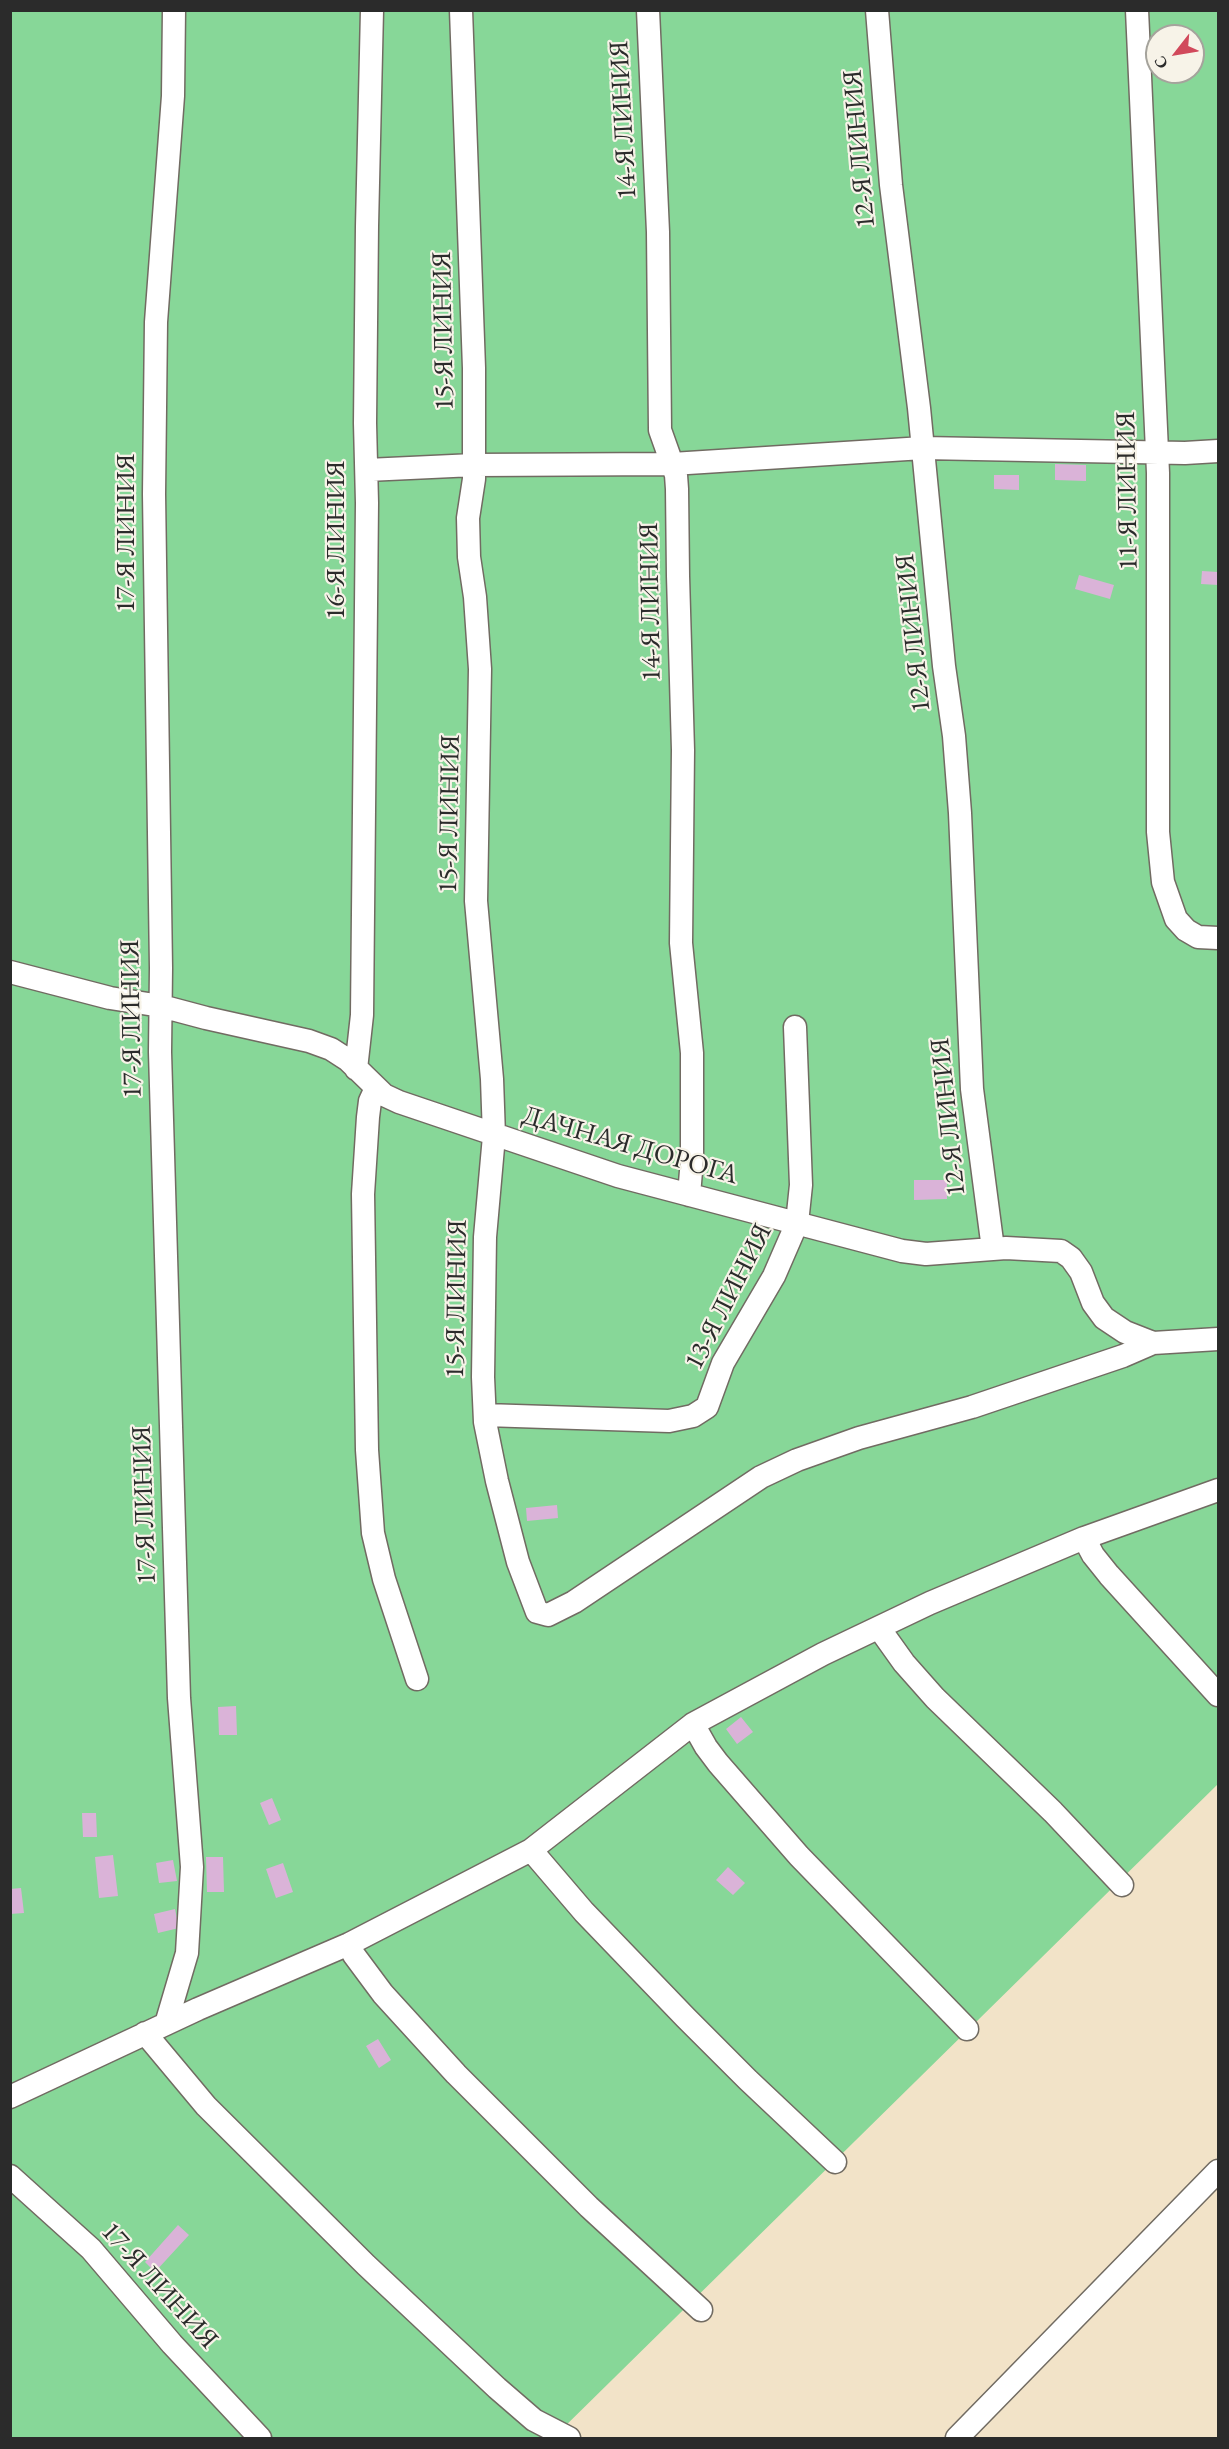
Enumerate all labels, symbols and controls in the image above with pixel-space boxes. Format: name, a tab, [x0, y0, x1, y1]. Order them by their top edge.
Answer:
north arrow	[1145, 24, 1205, 84]
street label: 14-Я ЛИНИЯ	[604, 40, 644, 200]
text: С	[1149, 52, 1173, 73]
street label: 12-Я ЛИНИЯ	[837, 68, 883, 230]
street label: 15-Я ЛИНИЯ	[426, 251, 462, 411]
street label: 11-Я ЛИНИЯ	[1110, 411, 1146, 571]
street label: 17-Я ЛИНИЯ	[111, 453, 143, 613]
street label: 16-Я ЛИНИЯ	[321, 460, 353, 620]
street label: 14-Я ЛИНИЯ	[633, 522, 669, 682]
street label: 12-Я ЛИНИЯ	[890, 552, 938, 714]
street label: 15-Я ЛИНИЯ	[432, 734, 468, 894]
street label: 17-Я ЛИНИЯ	[114, 939, 150, 1099]
street label: 12-Я ЛИНИЯ	[925, 1036, 973, 1198]
street label: ДАЧНАЯ ДОРОГА	[518, 1100, 742, 1192]
street label: 15-Я ЛИНИЯ	[439, 1219, 475, 1379]
street label: 13-Я ЛИНИЯ	[678, 1219, 780, 1375]
street label: 17-Я ЛИНИЯ	[126, 1425, 164, 1585]
street label: 17-Я ЛИНИЯ	[94, 2216, 224, 2356]

